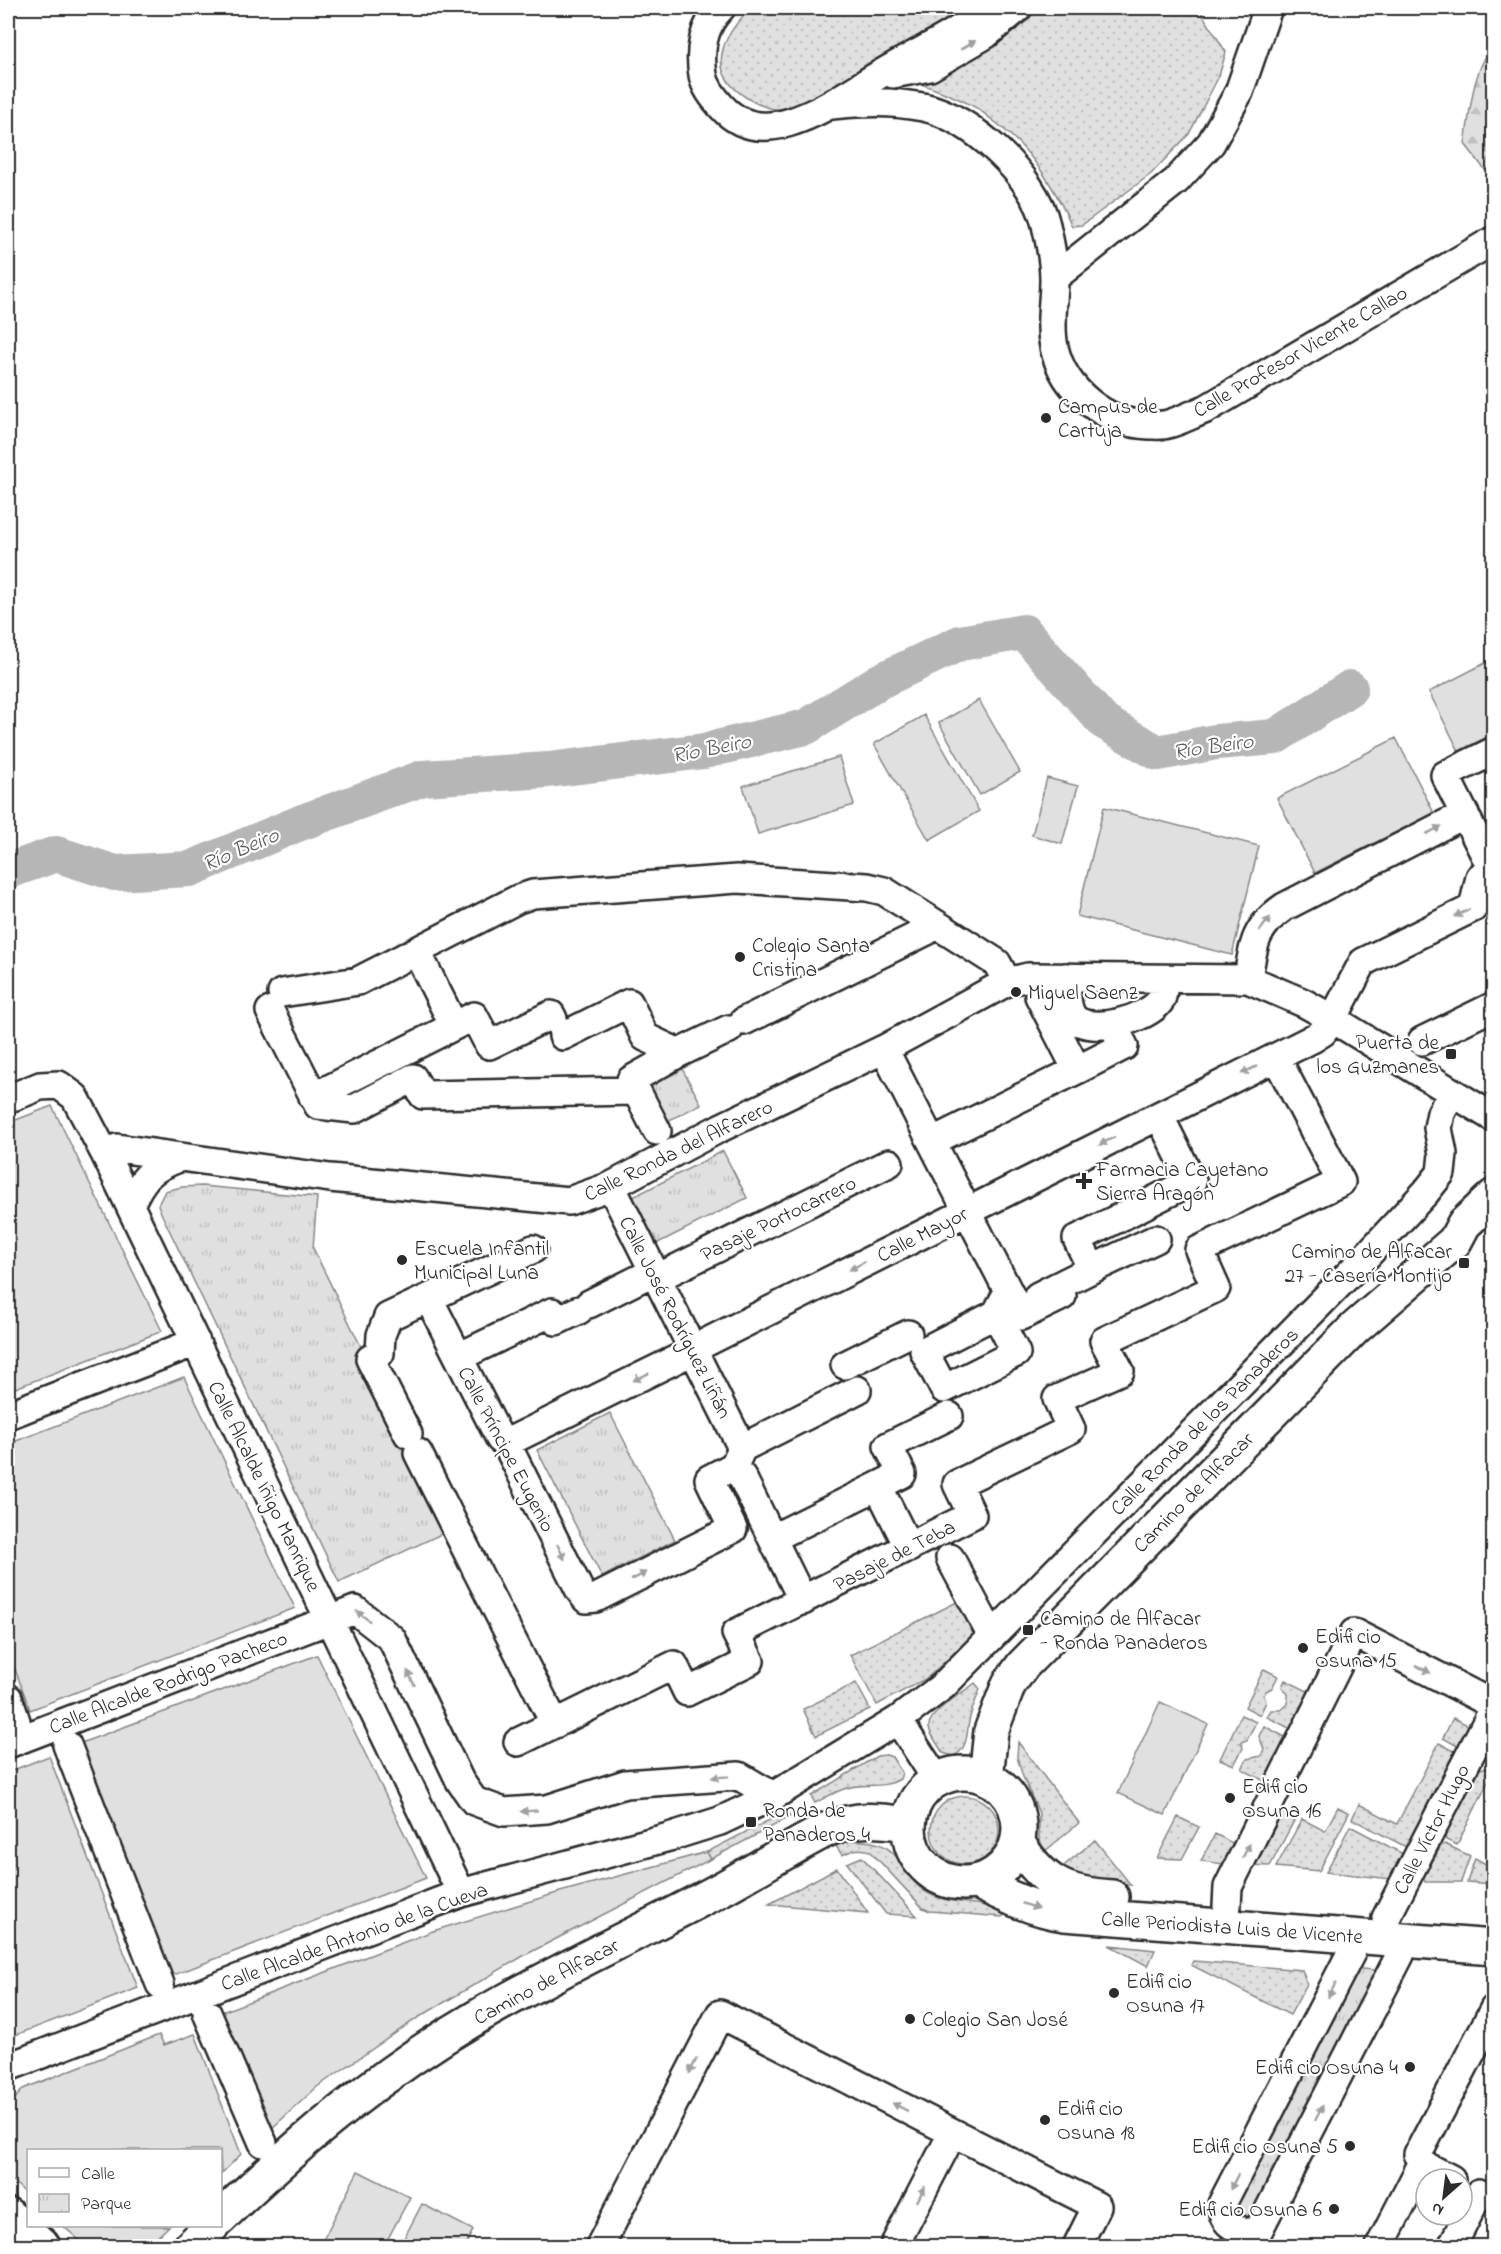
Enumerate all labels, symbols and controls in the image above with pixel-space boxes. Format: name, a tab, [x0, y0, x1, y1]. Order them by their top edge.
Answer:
one-way arrow	[960, 40, 976, 51]
street label: Calle Profesor Vicente Callao	[1188, 279, 1414, 427]
place label: Campus de Cartuja	[1058, 393, 1158, 447]
marker: Campus de Cartuja	[1039, 411, 1053, 425]
water label: Río Beiro	[669, 726, 755, 773]
water label: Río Beiro	[1172, 726, 1257, 769]
water label: Río Beiro	[198, 820, 286, 881]
one-way arrow	[1426, 825, 1443, 835]
one-way arrow	[1453, 908, 1471, 918]
one-way arrow	[1259, 916, 1271, 932]
place label: Colegio Santa Cristina	[752, 932, 870, 986]
marker: Colegio Santa Cristina	[733, 950, 747, 964]
place label: Miguel Saenz	[1028, 979, 1138, 1011]
marker: Miguel Saenz	[1009, 985, 1023, 999]
place label: Puerta de los Guzmanes	[1317, 1029, 1440, 1083]
marker: Puerta de los Guzmanes	[1444, 1047, 1458, 1061]
one-way arrow	[1240, 1066, 1257, 1075]
street label: Calle Ronda del Alfarero	[579, 1093, 778, 1211]
one-way arrow	[1098, 1136, 1115, 1146]
place label: Farmacia Cayetano Sierra Aragón	[1095, 1156, 1268, 1212]
street label: Pasaje Portocarrero	[696, 1169, 862, 1271]
marker: Farmacia Cayetano Sierra Aragón	[1077, 1174, 1091, 1188]
street label: Calle Mayor	[872, 1200, 975, 1273]
street label: Calle José Rodríguez Liñán	[608, 1212, 738, 1425]
place label: Escuela Infantil Municipal Luna	[414, 1235, 549, 1289]
place label: Camino de Alfacar 27 - Casería Montijo	[1285, 1238, 1452, 1292]
marker: Escuela Infantil Municipal Luna	[395, 1253, 409, 1267]
marker: Camino de Alfacar 27 - Casería Montijo	[1457, 1256, 1471, 1270]
one-way arrow	[849, 1261, 866, 1271]
street label: Calle Ronda de los Panaderos	[1104, 1321, 1307, 1524]
street label: Calle Príncipe Eugenio	[447, 1362, 562, 1539]
one-way arrow	[632, 1372, 649, 1382]
street label: Calle Alcalde Iñigo Manrique	[197, 1376, 328, 1599]
street label: Camino de Alfacar	[1127, 1426, 1262, 1561]
street label: Pasaje de Teba	[829, 1513, 961, 1600]
one-way arrow	[555, 1543, 565, 1561]
one-way arrow	[631, 1571, 648, 1580]
place label: Camino de Alfacar - Ronda Panaderos	[1040, 1605, 1208, 1659]
one-way arrow	[355, 1611, 370, 1623]
marker: Camino de Alfacar - Ronda Panaderos	[1021, 1623, 1035, 1637]
place label: Edificio Osuna 15	[1315, 1623, 1397, 1677]
street label: Calle Alcalde Rodrigo Pacheco	[45, 1624, 293, 1745]
marker: Edificio Osuna 15	[1296, 1641, 1310, 1655]
one-way arrow	[1415, 1664, 1432, 1674]
one-way arrow	[406, 1670, 415, 1687]
street label: Calle Víctor Hugo	[1387, 1759, 1480, 1901]
one-way arrow	[710, 1772, 729, 1782]
place label: Edificio Osuna 16	[1242, 1773, 1321, 1827]
marker: Edificio Osuna 16	[1223, 1791, 1237, 1805]
place label: Ronda de Panaderos 4	[763, 1797, 871, 1851]
one-way arrow	[519, 1806, 538, 1815]
marker: Ronda de Panaderos 4	[744, 1815, 758, 1829]
one-way arrow	[1241, 1843, 1250, 1860]
street label: Calle Alcalde Antonio de la Cueva	[217, 1876, 492, 2000]
one-way arrow	[1021, 1902, 1039, 1912]
street label: Calle Periodista Luis de Vicente	[1100, 1905, 1364, 1953]
street label: Camino de Alfacar	[469, 1932, 625, 2034]
place label: Edificio Osuna 17	[1126, 1968, 1205, 2022]
one-way arrow	[1328, 1981, 1337, 1998]
marker: Edificio Osuna 17	[1107, 1986, 1121, 2000]
place label: Colegio San José	[922, 2006, 1068, 2038]
marker: Colegio San José	[903, 2012, 917, 2026]
place label: Edificio Osuna 4	[1255, 2054, 1398, 2084]
one-way arrow	[688, 2057, 698, 2074]
marker: Edificio Osuna 4	[1403, 2060, 1417, 2074]
place label: Edificio Osuna 18	[1057, 2095, 1135, 2149]
one-way arrow	[892, 2102, 909, 2112]
one-way arrow	[1313, 2104, 1323, 2122]
marker: Edificio Osuna 18	[1038, 2113, 1052, 2127]
place label: Edificio Osuna 5	[1192, 2133, 1338, 2163]
marker: Edificio Osuna 5	[1343, 2139, 1357, 2153]
legend	[27, 2149, 222, 2227]
text: Calle	[81, 2162, 116, 2188]
north arrow	[1414, 2167, 1474, 2227]
one-way arrow	[1229, 2173, 1239, 2191]
one-way arrow	[916, 2186, 926, 2203]
text: Parque	[81, 2192, 132, 2218]
text: N	[1427, 2195, 1448, 2222]
place label: Edificio Osuna 6	[1178, 2196, 1322, 2226]
marker: Edificio Osuna 6	[1327, 2202, 1341, 2216]

